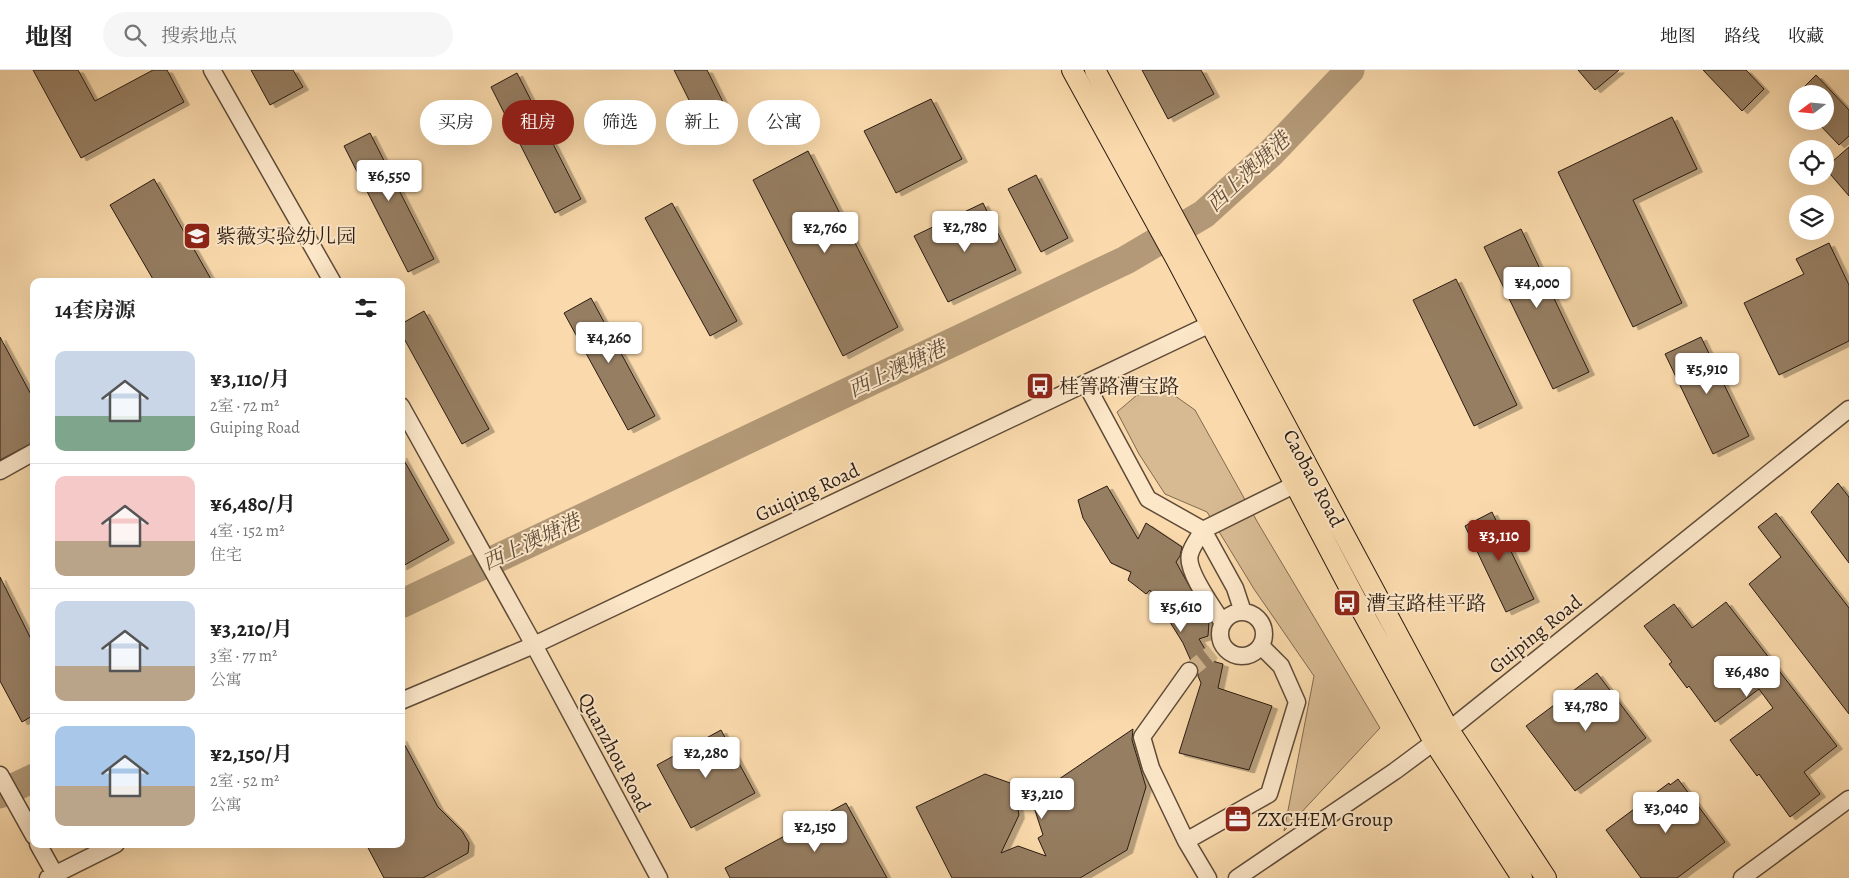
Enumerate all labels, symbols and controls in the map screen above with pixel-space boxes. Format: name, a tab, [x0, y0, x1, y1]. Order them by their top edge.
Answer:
search box	[103, 12, 453, 57]
text: 地图	[25, 21, 73, 53]
icon: search	[121, 21, 149, 49]
text: 搜索地点	[161, 23, 237, 49]
text: 地图	[1660, 24, 1696, 48]
text: 路线	[1724, 24, 1760, 48]
text: 收藏	[1788, 24, 1824, 48]
north arrow	[1789, 85, 1834, 130]
map controls	[1789, 85, 1834, 240]
chip: 买房	[420, 100, 492, 145]
chip: 租房	[502, 100, 574, 145]
chip: 筛选	[584, 100, 656, 145]
chip: 新上	[666, 100, 738, 145]
chip: 公寓	[748, 100, 820, 145]
water label: 西上澳塘港	[1200, 124, 1298, 218]
button: locate	[1789, 140, 1834, 185]
pin: ¥6,550	[348, 160, 430, 202]
text: ¥6,550	[368, 165, 410, 187]
button: layers	[1789, 195, 1834, 240]
pin: ¥2,780	[924, 210, 1006, 253]
pin: ¥2,760	[784, 212, 866, 254]
text: ¥2,780	[943, 216, 987, 238]
text: ¥2,760	[803, 217, 847, 239]
school or university icon: 紫薇实验幼儿园	[182, 221, 212, 251]
place label: 紫薇实验幼儿园	[216, 223, 356, 250]
pin: ¥4,000	[1496, 266, 1578, 309]
text: ¥4,000	[1514, 272, 1560, 294]
icon: filters	[352, 294, 380, 322]
text: 14套房源	[55, 296, 135, 324]
pin: ¥4,260	[568, 322, 650, 364]
text: ¥4,260	[587, 327, 631, 349]
water label: 西上澳塘港	[844, 333, 953, 404]
pin: ¥5,910	[1666, 352, 1748, 395]
text: ¥5,910	[1686, 358, 1728, 380]
text: ¥3,110/月	[210, 365, 290, 393]
icon: home	[95, 371, 155, 431]
bus stop icon: 桂箐路漕宝路	[1025, 371, 1055, 401]
place label: 桂箐路漕宝路	[1059, 373, 1179, 400]
text: 2室 · 72 m²	[210, 395, 279, 417]
text: Guiping Road	[210, 417, 300, 439]
street label: Caobao Road	[1277, 425, 1351, 532]
street label: Guiqing Road	[751, 456, 864, 528]
text: ¥6,480/月	[210, 490, 296, 518]
icon: home	[95, 496, 155, 556]
water label: 西上澳塘港	[478, 506, 587, 577]
text: 4室 · 152 m²	[210, 520, 284, 542]
pin: ¥3,110	[1458, 520, 1540, 562]
text: ¥3,110	[1479, 525, 1519, 547]
text: 住宅	[210, 544, 242, 566]
bus stop icon: 漕宝路桂平路	[1332, 588, 1362, 618]
street label: Guiping Road	[1483, 588, 1588, 680]
pin: ¥5,610	[1140, 590, 1222, 633]
place label: 漕宝路桂平路	[1366, 590, 1486, 617]
text: ¥5,610	[1160, 596, 1202, 618]
text: ¥3,210/月	[210, 615, 293, 643]
icon: home	[95, 621, 155, 681]
text: 3室 · 77 m²	[210, 645, 277, 667]
pin: ¥6,480	[1706, 656, 1788, 698]
text: ¥6,480	[1725, 661, 1769, 683]
text: 公寓	[210, 669, 242, 691]
street label: Quanzhou Road	[572, 688, 657, 817]
pin: ¥4,780	[1545, 690, 1627, 732]
text: ¥4,780	[1564, 695, 1608, 717]
pin: ¥2,280	[665, 736, 747, 779]
text: ¥2,150/月	[210, 740, 293, 768]
text: ¥2,280	[684, 742, 728, 764]
icon: home	[95, 746, 155, 806]
text: 2室 · 52 m²	[210, 770, 279, 792]
pin: ¥3,210	[1001, 778, 1083, 820]
text: ¥3,210	[1021, 783, 1063, 805]
pin: ¥3,040	[1625, 792, 1707, 834]
text: 公寓	[210, 794, 242, 816]
text: ¥3,040	[1644, 797, 1688, 819]
office icon: ZXCHEM Group	[1223, 804, 1253, 834]
place label: ZXCHEM Group	[1257, 806, 1393, 833]
pin: ¥2,150	[774, 810, 856, 853]
text: ¥2,150	[794, 816, 836, 838]

